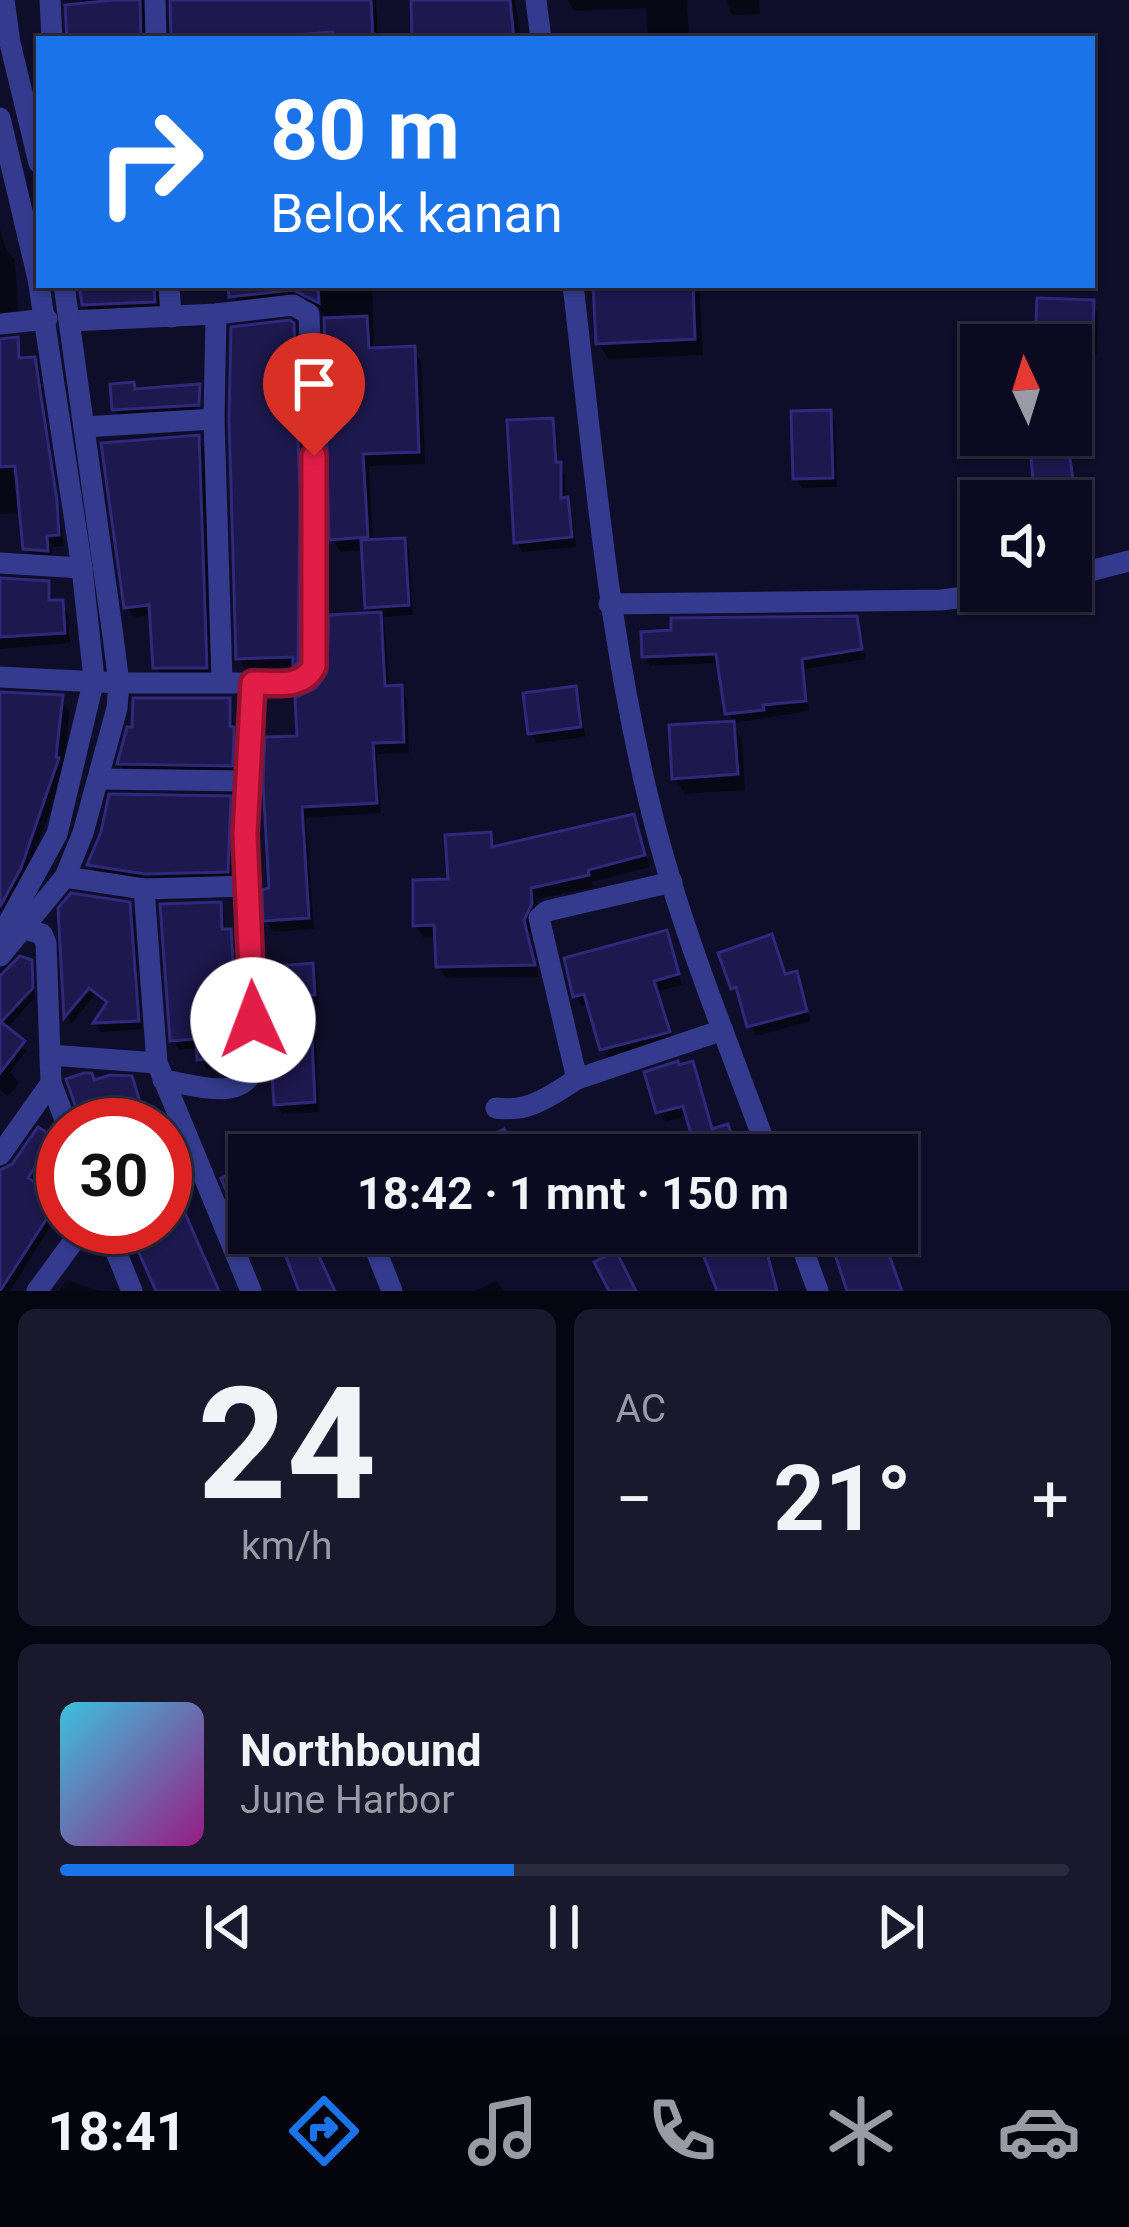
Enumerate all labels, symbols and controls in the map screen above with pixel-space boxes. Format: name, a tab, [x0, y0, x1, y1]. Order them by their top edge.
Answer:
text: 80 m	[270, 81, 460, 180]
icon: right	[72, 84, 228, 240]
text: Belok kanan	[270, 182, 563, 245]
north arrow	[960, 324, 1092, 456]
map controls	[960, 324, 1092, 612]
pin	[263, 333, 365, 456]
icon: arrive	[281, 351, 347, 417]
button: sound	[960, 480, 1092, 612]
position arrow	[190, 957, 316, 1083]
speed limit sign: 30	[36, 1098, 192, 1254]
text: 18:42 · 1 mnt · 150 m	[357, 1167, 789, 1220]
text: 24	[197, 1353, 376, 1536]
text: AC	[616, 1386, 666, 1432]
text: 21°	[773, 1447, 912, 1552]
text: −	[616, 1461, 653, 1538]
text: +	[1032, 1461, 1069, 1538]
text: km/h	[241, 1523, 333, 1569]
text: Northbound	[240, 1724, 482, 1777]
text: June Harbor	[240, 1777, 455, 1823]
icon: previous	[195, 1894, 261, 1960]
icon: pause	[531, 1894, 597, 1960]
icon: next	[868, 1894, 934, 1960]
icon: directions	[282, 2089, 366, 2173]
icon: music	[461, 2089, 545, 2173]
icon: phone	[640, 2089, 724, 2173]
icon: climate	[819, 2089, 903, 2173]
icon: car	[997, 2089, 1081, 2173]
text: 18:41	[47, 2100, 187, 2163]

